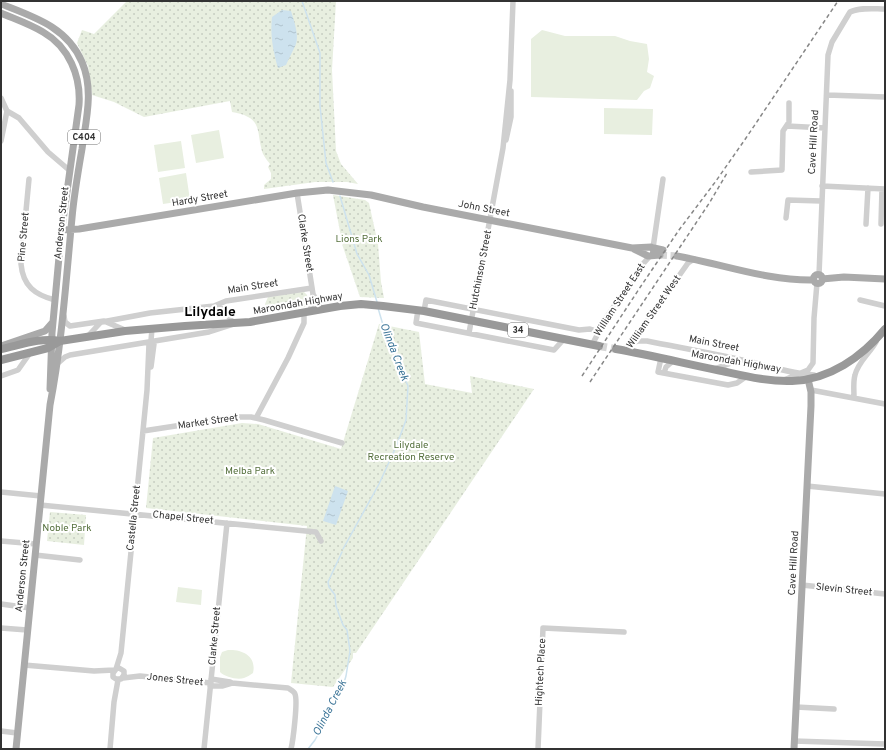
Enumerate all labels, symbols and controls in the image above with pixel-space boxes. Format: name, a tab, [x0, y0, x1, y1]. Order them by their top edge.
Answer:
street label: Cave Hill Road	[806, 109, 822, 175]
road number: C404	[68, 130, 100, 144]
street label: Anderson Street	[52, 186, 72, 260]
street label: Hardy Street	[171, 188, 229, 210]
street label: John Street	[457, 198, 511, 220]
street label: Pine Street	[15, 211, 33, 262]
street label: Clarke Street	[294, 213, 316, 273]
street label: Hutchinson Street	[467, 229, 495, 311]
park label: Lions Park	[336, 233, 382, 246]
street label: William Street East	[592, 261, 649, 339]
street label: William Street West	[624, 273, 684, 351]
street label: Main Street	[227, 277, 279, 297]
street label: Maroondah Highway	[252, 290, 344, 318]
district label: Lilydale	[184, 304, 236, 321]
water label: Olinda Creek	[377, 321, 412, 383]
road number: 34	[508, 323, 528, 337]
street label: Main Street	[688, 333, 741, 355]
street label: Maroondah Highway	[690, 348, 782, 376]
street label: Market Street	[177, 411, 239, 433]
park label: Lilydale Recreation Reserve	[368, 439, 454, 464]
park label: Melba Park	[225, 465, 275, 478]
street label: Castella Street	[124, 484, 144, 551]
street label: Chapel Street	[152, 508, 214, 528]
park label: Noble Park	[42, 522, 92, 535]
street label: Cave Hill Road	[786, 530, 802, 596]
street label: Anderson Street	[13, 539, 33, 613]
street label: Slevin Street	[815, 581, 873, 599]
street label: Clarke Street	[206, 606, 224, 666]
street label: Hightech Place	[533, 638, 549, 706]
street label: Jones Street	[146, 671, 204, 689]
water label: Olinda Creek	[310, 677, 350, 738]

